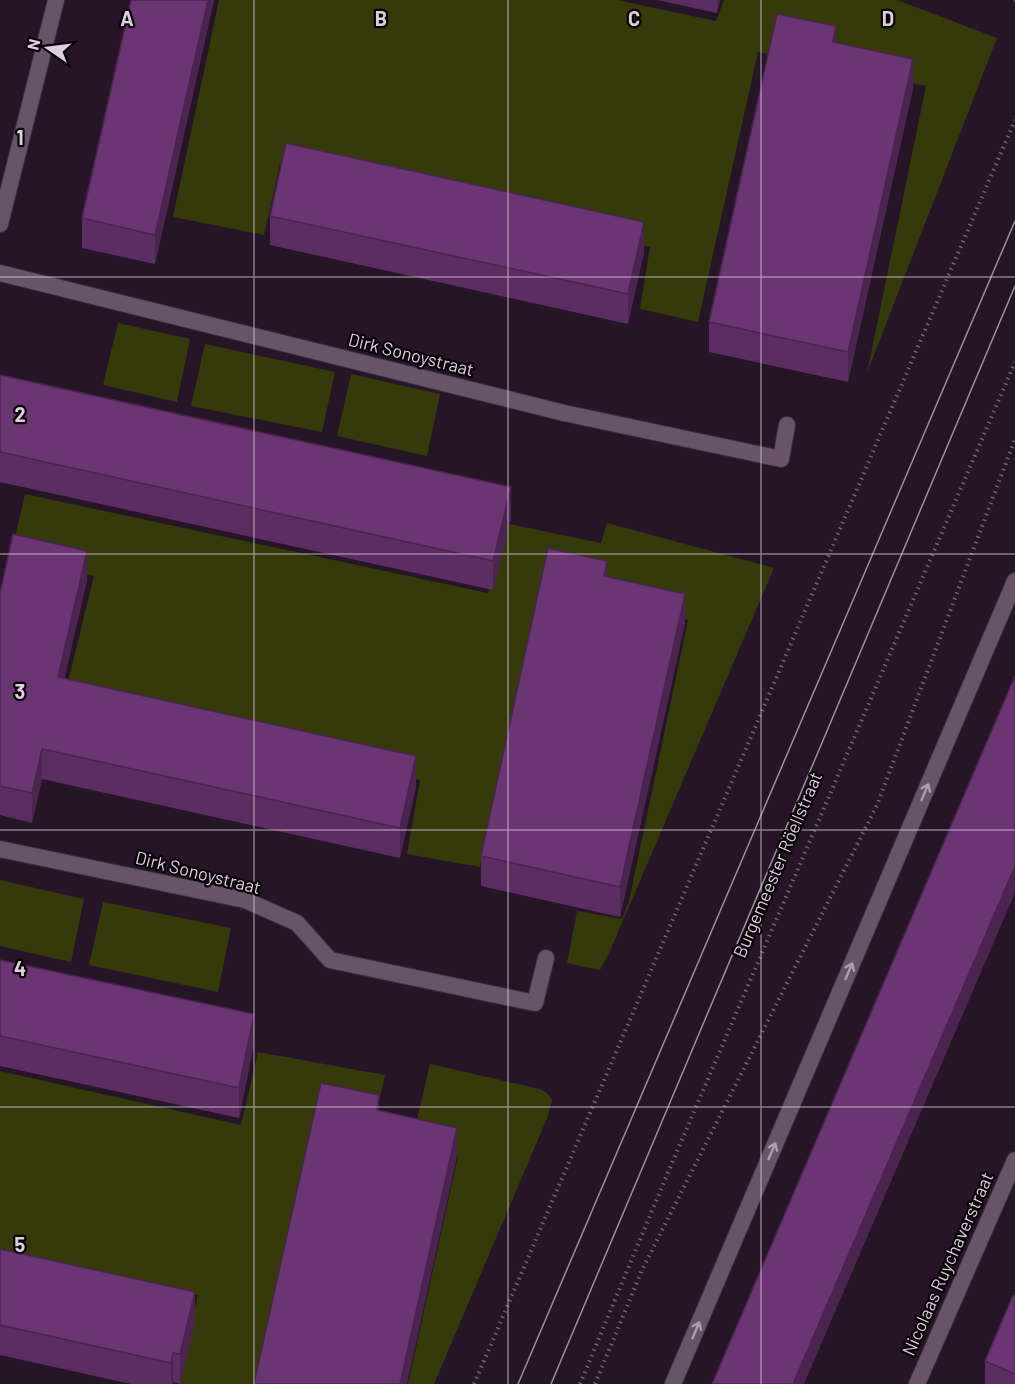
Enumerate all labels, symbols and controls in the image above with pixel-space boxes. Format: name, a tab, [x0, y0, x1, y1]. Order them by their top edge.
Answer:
text: A	[120, 6, 134, 30]
text: B	[375, 6, 387, 30]
text: C	[628, 6, 640, 30]
text: D	[882, 6, 894, 30]
north arrow	[18, 18, 78, 78]
text: N	[22, 37, 43, 52]
text: 1	[16, 125, 24, 149]
street label: Dirk Sonoystraat	[346, 328, 476, 380]
text: 2	[14, 402, 26, 426]
text: 3	[15, 679, 25, 703]
street label: Burgemeester Röellstraat	[728, 768, 826, 961]
one-way arrow	[920, 783, 931, 802]
street label: Dirk Sonoystraat	[133, 846, 263, 898]
text: 4	[14, 956, 26, 980]
one-way arrow	[843, 963, 855, 981]
one-way arrow	[767, 1142, 778, 1160]
street label: Nicolaas Ruychaverstraat	[897, 1168, 997, 1359]
text: 5	[15, 1232, 26, 1256]
one-way arrow	[690, 1322, 702, 1340]

